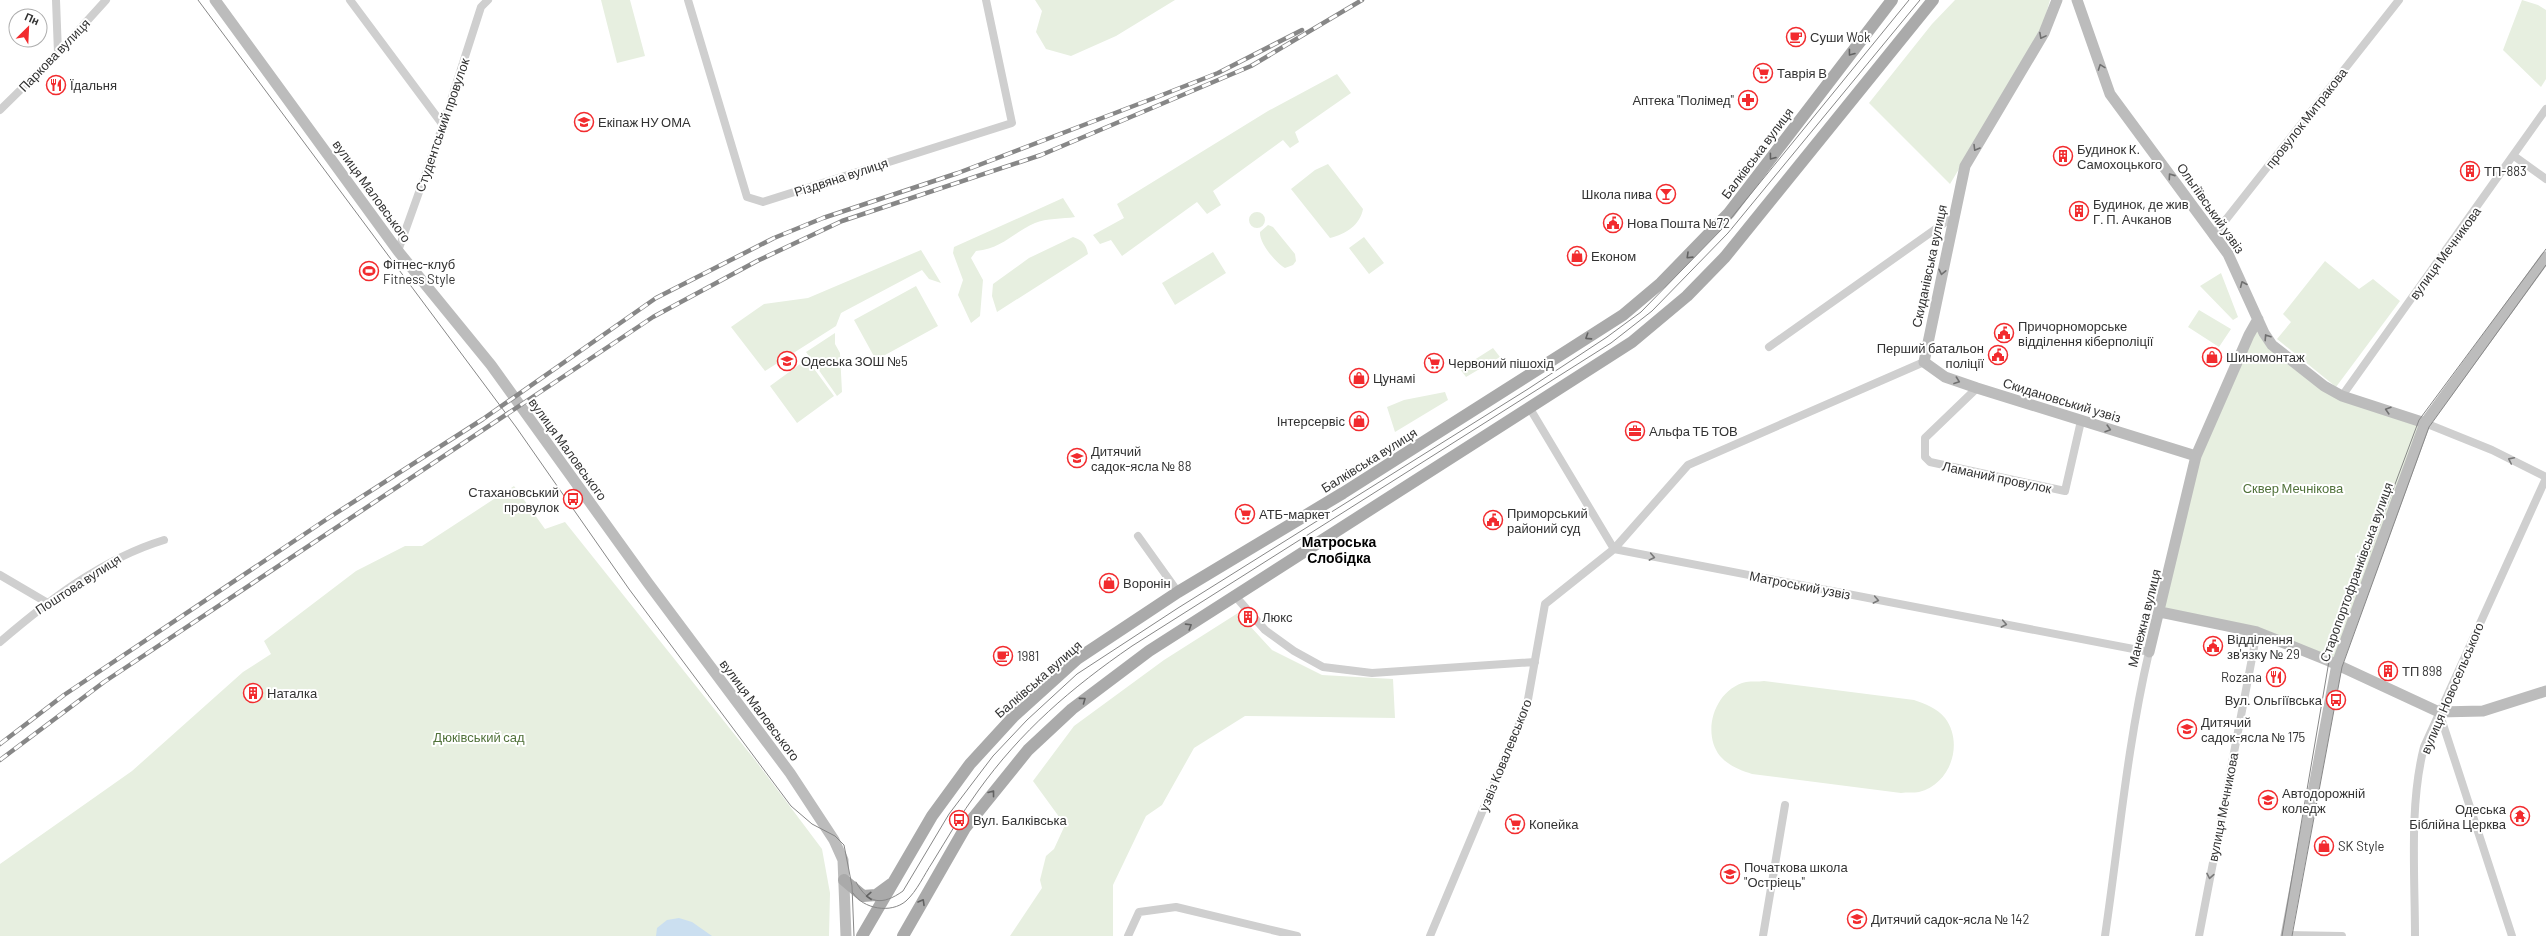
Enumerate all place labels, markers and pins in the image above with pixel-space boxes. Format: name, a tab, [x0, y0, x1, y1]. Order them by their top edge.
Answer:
cafe icon: Суши Wok	[1785, 26, 1807, 48]
place label: Суши Wok	[1810, 29, 1871, 45]
supermarket icon: Таврія В	[1752, 62, 1774, 84]
place label: Таврія В	[1777, 65, 1827, 81]
restaurant icon: Їдальня	[45, 74, 67, 96]
place label: Їдальня	[70, 77, 117, 93]
pharmacy icon: Аптека "Полімед"	[1737, 89, 1759, 111]
place label: Аптека "Полімед"	[1632, 92, 1735, 108]
school or university icon: Екіпаж НУ ОМА	[573, 111, 595, 133]
place label: Екіпаж НУ ОМА	[598, 114, 691, 130]
place label: Будинок К. Самохоцького	[2077, 141, 2162, 172]
building icon: Будинок К. Самохоцького	[2052, 145, 2074, 167]
building icon: ТП-883	[2459, 160, 2481, 182]
place label: ТП-883	[2484, 163, 2527, 179]
bar icon: Школа пива	[1655, 183, 1677, 205]
place label: Школа пива	[1582, 186, 1653, 202]
place label: Будинок, де жив Г. П. Ачканов	[2093, 196, 2189, 227]
building icon: Будинок, де жив Г. П. Ачканов	[2068, 200, 2090, 222]
public building icon: Нова Пошта №72	[1602, 212, 1624, 234]
place label: Нова Пошта №72	[1627, 215, 1730, 231]
shop icon: Економ	[1566, 245, 1588, 267]
place label: Економ	[1591, 248, 1636, 264]
place label: Фітнес-клуб Fitness Style	[383, 256, 455, 287]
sports icon: Фітнес-клуб Fitness Style	[358, 260, 380, 282]
place label: Причорноморське відділення кіберполіції	[2018, 318, 2154, 349]
public building icon: Причорноморське відділення кіберполіції	[1993, 322, 2015, 344]
place label: Перший батальон поліції	[1877, 340, 1984, 371]
public building icon: Перший батальон поліції	[1987, 344, 2009, 366]
shop icon: Шиномонтаж	[2201, 346, 2223, 368]
place label: Шиномонтаж	[2226, 349, 2305, 365]
school or university icon: Одеська ЗОШ №5	[776, 350, 798, 372]
supermarket icon: Червоний пішохід	[1423, 352, 1445, 374]
place label: Одеська ЗОШ №5	[801, 353, 908, 369]
place label: Червоний пішохід	[1448, 355, 1554, 371]
shop icon: Цунамі	[1348, 367, 1370, 389]
place label: Цунамі	[1373, 370, 1415, 386]
shop icon: Інтерсервіс	[1348, 410, 1370, 432]
place label: Інтерсервіс	[1277, 413, 1345, 429]
office icon: Альфа ТБ ТОВ	[1624, 420, 1646, 442]
place label: Альфа ТБ ТОВ	[1649, 423, 1738, 439]
place label: Дитячий садок-ясла № 88	[1091, 443, 1191, 474]
school or university icon: Дитячий садок-ясла № 88	[1066, 447, 1088, 469]
place label: Стахановський провулок	[468, 484, 559, 515]
bus stop icon: Стахановський провулок	[562, 488, 584, 510]
supermarket icon: АТБ-маркет	[1234, 503, 1256, 525]
place label: Приморський районий суд	[1507, 505, 1588, 536]
place label: АТБ-маркет	[1259, 506, 1330, 522]
public building icon: Приморський районий суд	[1482, 509, 1504, 531]
shop icon: Воронін	[1098, 572, 1120, 594]
place label: Воронін	[1123, 575, 1171, 591]
building icon: Люкс	[1237, 606, 1259, 628]
place label: Люкс	[1262, 609, 1293, 625]
place label: Відділення зв'язку № 29	[2227, 631, 2300, 662]
public building icon: Відділення зв'язку № 29	[2202, 635, 2224, 657]
cafe icon: 1981	[992, 645, 1014, 667]
place label: 1981	[1017, 648, 1039, 664]
building icon: ТП 898	[2377, 660, 2399, 682]
place label: ТП 898	[2402, 663, 2442, 679]
restaurant icon: Rozana	[2265, 666, 2287, 688]
place label: Rozana	[2221, 669, 2262, 685]
building icon: Наталка	[242, 682, 264, 704]
place label: Наталка	[267, 685, 318, 701]
bus stop icon: Вул. Ольгіївська	[2325, 689, 2347, 711]
place label: Вул. Ольгіївська	[2225, 692, 2323, 708]
place label: Дитячий садок-ясла № 175	[2201, 714, 2306, 745]
school or university icon: Дитячий садок-ясла № 175	[2176, 718, 2198, 740]
place label: Автодорожній коледж	[2282, 785, 2365, 816]
school or university icon: Автодорожній коледж	[2257, 789, 2279, 811]
place label: Одеська Біблійна Церква	[2409, 801, 2507, 832]
temple icon: Одеська Біблійна Церква	[2509, 805, 2531, 827]
bus stop icon: Вул. Балківська	[948, 809, 970, 831]
place label: Вул. Балківська	[973, 812, 1067, 828]
supermarket icon: Копейка	[1504, 813, 1526, 835]
place label: Копейка	[1529, 816, 1579, 832]
shop icon: SK Style	[2313, 835, 2335, 857]
place label: SK Style	[2338, 838, 2384, 854]
place label: Початкова школа "Остріець"	[1744, 859, 1848, 890]
school or university icon: Початкова школа "Остріець"	[1719, 863, 1741, 885]
school or university icon: Дитячий садок-ясла № 142	[1846, 908, 1868, 930]
place label: Дитячий садок-ясла № 142	[1871, 911, 2030, 927]

